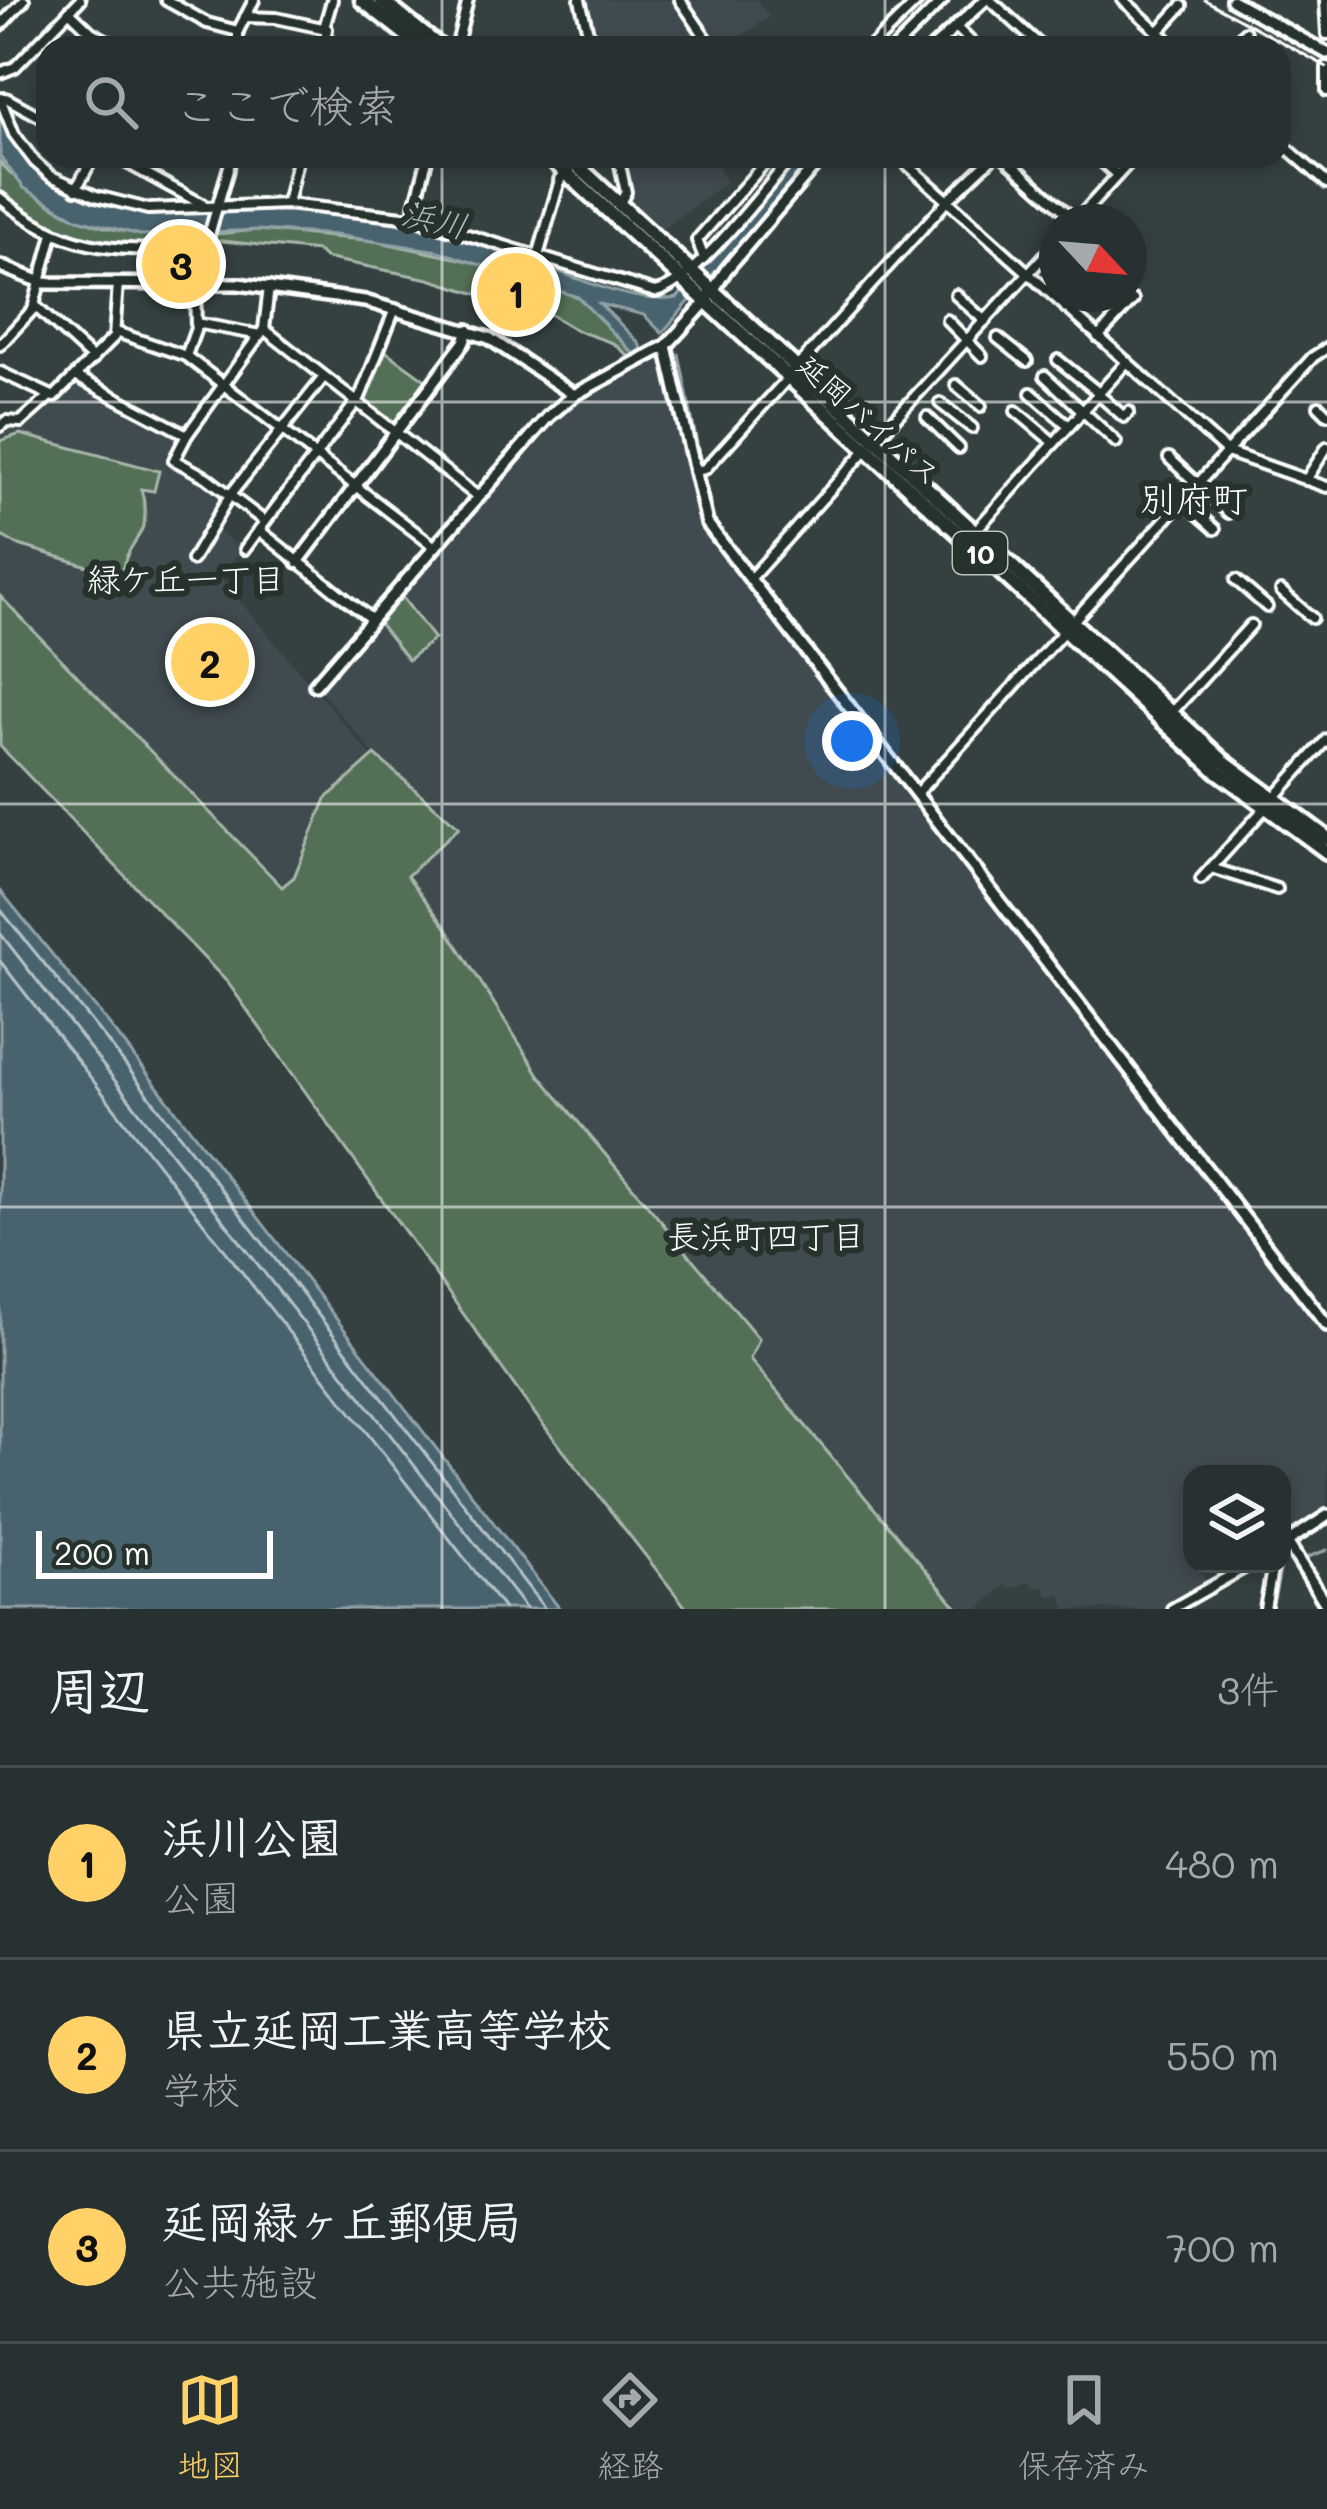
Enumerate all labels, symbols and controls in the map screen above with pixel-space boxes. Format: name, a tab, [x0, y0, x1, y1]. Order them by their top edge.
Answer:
search box	[36, 36, 1291, 168]
icon: search	[78, 69, 144, 135]
text: ここで検索	[174, 75, 399, 133]
water label: 浜川	[398, 190, 472, 246]
north arrow	[1039, 204, 1147, 312]
pin: 3	[142, 219, 220, 309]
pin: 1	[477, 247, 555, 337]
street label: 延岡バイパス	[790, 344, 950, 494]
district label: 別府町	[1140, 474, 1248, 521]
road number: 10	[953, 532, 1007, 574]
district label: 緑ケ丘一丁目	[87, 556, 285, 599]
pin: 2	[171, 617, 249, 707]
your location	[822, 711, 882, 771]
district label: 長浜町四丁目	[667, 1213, 865, 1256]
map controls	[1183, 1465, 1291, 1573]
button: layers	[1183, 1465, 1291, 1573]
scale bar	[36, 1525, 273, 1578]
text: 200 m	[54, 1530, 150, 1573]
text: 周辺	[48, 1655, 150, 1722]
text: 3件	[1217, 1663, 1279, 1714]
text: 浜川公園	[162, 1807, 342, 1865]
text: 1	[78, 1837, 96, 1888]
text: 480 m	[1165, 1837, 1279, 1888]
text: 公園	[162, 1871, 240, 1922]
text: 県立延岡工業高等学校	[162, 1999, 612, 2057]
text: 2	[76, 2029, 98, 2080]
text: 550 m	[1166, 2029, 1279, 2080]
text: 学校	[162, 2063, 240, 2114]
text: 延岡緑ヶ丘郵便局	[162, 2191, 522, 2249]
text: 3	[75, 2221, 99, 2272]
text: 700 m	[1166, 2221, 1279, 2272]
text: 公共施設	[162, 2255, 318, 2306]
tab: 地図	[177, 2367, 243, 2487]
tab: 経路	[597, 2367, 663, 2487]
tab: 保存済み	[1018, 2367, 1150, 2487]

